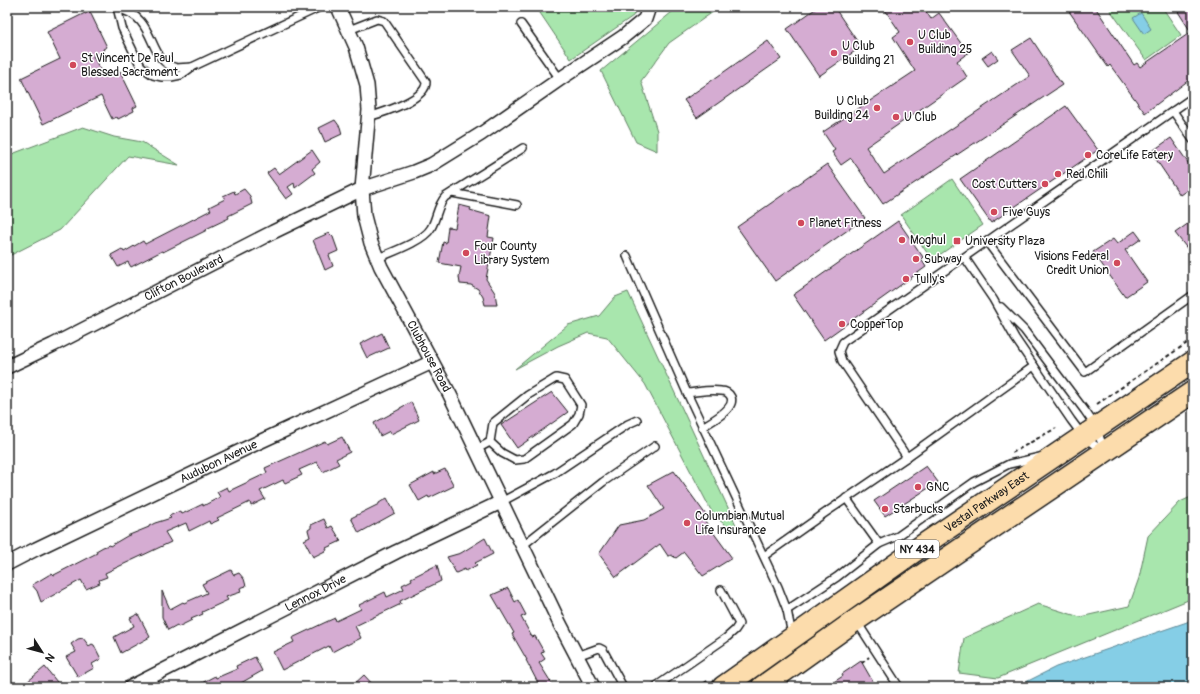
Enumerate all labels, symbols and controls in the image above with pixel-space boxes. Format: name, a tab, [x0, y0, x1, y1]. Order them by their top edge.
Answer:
place label: U Club Building 25	[918, 28, 972, 57]
marker: U Club Building 25	[905, 37, 915, 47]
place label: U Club Building 21	[842, 39, 895, 68]
marker: U Club Building 21	[829, 48, 839, 58]
place label: St Vincent De Paul Blessed Sacrament	[81, 51, 178, 80]
marker: St Vincent De Paul Blessed Sacrament	[68, 60, 78, 70]
place label: U Club Building 24	[814, 94, 869, 123]
marker: U Club Building 24	[872, 103, 882, 113]
place label: U Club	[904, 110, 937, 125]
marker: U Club	[891, 112, 901, 122]
place label: CoreLife Eatery	[1096, 148, 1173, 163]
marker: CoreLife Eatery	[1083, 150, 1093, 160]
place label: Red Chili	[1066, 167, 1108, 182]
marker: Red Chili	[1053, 169, 1063, 179]
place label: Cost Cutters	[972, 177, 1038, 192]
marker: Cost Cutters	[1040, 179, 1050, 189]
place label: Five Guys	[1002, 205, 1051, 220]
marker: Five Guys	[989, 207, 999, 217]
place label: Planet Fitness	[809, 216, 882, 231]
marker: Planet Fitness	[796, 218, 806, 228]
place label: Moghul	[910, 233, 946, 248]
place label: University Plaza	[965, 234, 1045, 249]
marker: Moghul	[897, 235, 907, 245]
marker: University Plaza	[952, 236, 962, 246]
place label: Four County Library System	[474, 239, 550, 268]
marker: Four County Library System	[461, 248, 471, 258]
place label: Visions Federal Credit Union	[1034, 249, 1109, 278]
street label: Clifton Boulevard	[142, 251, 226, 304]
place label: Subway	[924, 252, 962, 267]
marker: Subway	[911, 254, 921, 264]
marker: Visions Federal Credit Union	[1112, 258, 1122, 268]
place label: Tully's	[914, 272, 945, 287]
marker: Tully's	[901, 274, 911, 284]
place label: CopperTop	[850, 317, 904, 332]
street label: Clubhouse Road	[404, 318, 454, 395]
marker: CopperTop	[837, 319, 847, 329]
street label: Audubon Avenue	[177, 437, 260, 486]
street label: Vestal Parkway East	[941, 468, 1032, 536]
place label: GNC	[926, 480, 949, 495]
marker: GNC	[913, 482, 923, 492]
place label: Starbucks	[893, 502, 944, 517]
marker: Starbucks	[880, 504, 890, 514]
place label: Columbian Mutual Life Insurance	[695, 509, 785, 538]
marker: Columbian Mutual Life Insurance	[682, 518, 692, 528]
road number: NY 434	[895, 540, 939, 558]
street label: Lennox Drive	[282, 571, 349, 615]
north arrow	[22, 632, 62, 672]
text: N	[42, 651, 57, 665]

